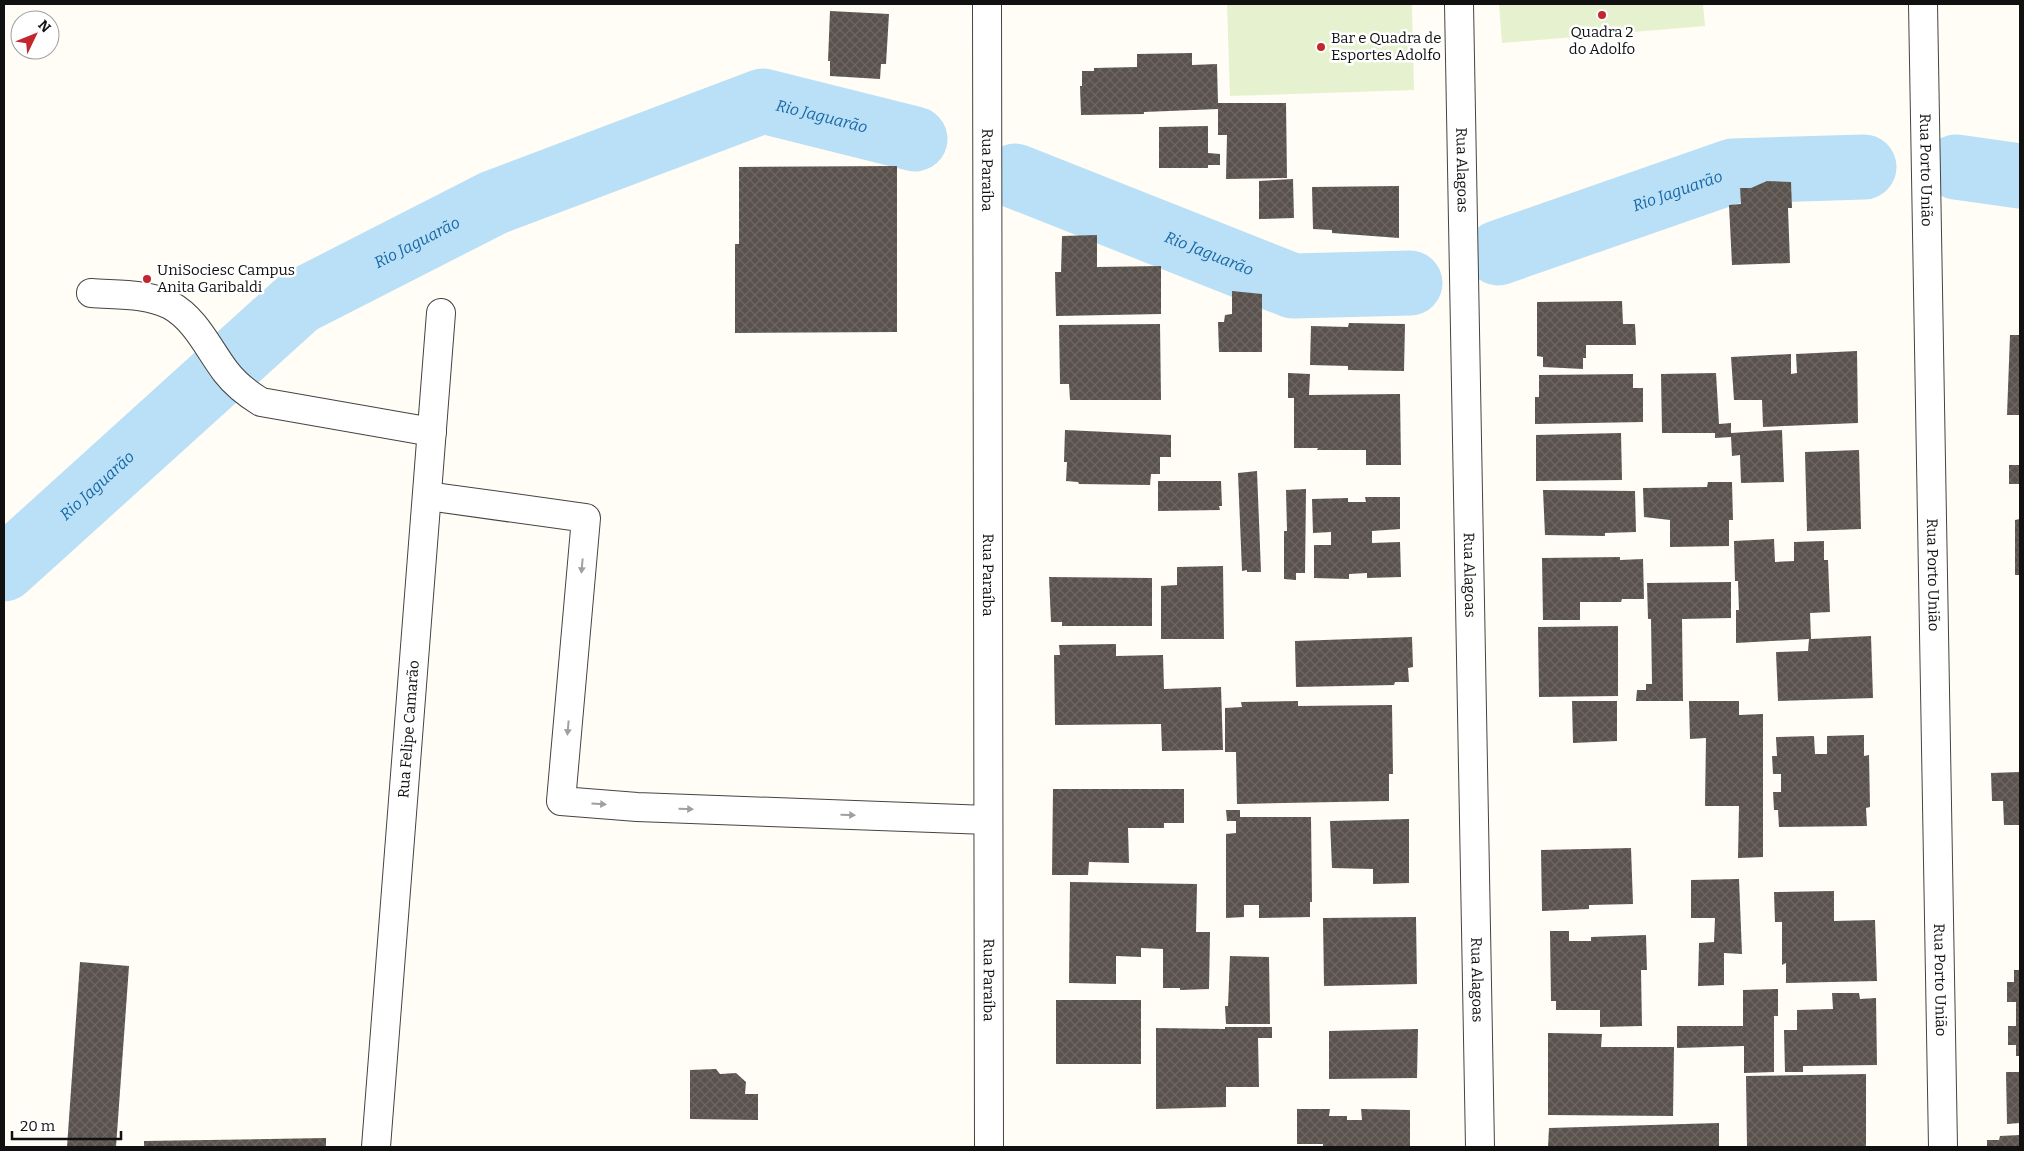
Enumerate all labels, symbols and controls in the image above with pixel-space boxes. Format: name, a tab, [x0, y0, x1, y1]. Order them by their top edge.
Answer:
marker: Quadra 2 do Adolfo	[1596, 9, 1608, 21]
north arrow	[10, 10, 60, 60]
text: N	[34, 17, 54, 36]
place label: Quadra 2 do Adolfo	[1569, 23, 1635, 58]
place label: Bar e Quadra de Esportes Adolfo	[1331, 29, 1441, 64]
marker: Bar e Quadra de Esportes Adolfo	[1315, 41, 1327, 53]
water label: Rio Jaguarão	[774, 95, 870, 136]
street label: Rua Porto União	[1916, 113, 1936, 227]
street label: Rua Alagoas	[1452, 127, 1472, 213]
street label: Rua Paraíba	[978, 129, 996, 211]
water label: Rio Jaguarão	[1630, 166, 1725, 215]
water label: Rio Jaguarão	[371, 212, 463, 272]
water label: Rio Jaguarão	[1162, 227, 1257, 279]
place label: UniSociesc Campus Anita Garibaldi	[157, 261, 295, 296]
marker: UniSociesc Campus Anita Garibaldi	[141, 273, 153, 285]
water label: Rio Jaguarão	[56, 447, 138, 524]
street label: Rua Porto União	[1923, 518, 1943, 632]
street label: Rua Alagoas	[1460, 532, 1479, 618]
street label: Rua Paraíba	[979, 534, 997, 616]
one-way arrow	[577, 559, 585, 575]
street label: Rua Felipe Camarão	[394, 660, 423, 799]
one-way arrow	[563, 720, 571, 736]
one-way arrow	[591, 801, 607, 809]
one-way arrow	[678, 805, 694, 813]
one-way arrow	[840, 811, 856, 819]
street label: Rua Porto União	[1930, 923, 1950, 1036]
street label: Rua Alagoas	[1467, 937, 1487, 1023]
street label: Rua Paraíba	[980, 939, 998, 1021]
scale bar	[12, 1108, 121, 1140]
text: 20 m	[20, 1117, 56, 1135]

